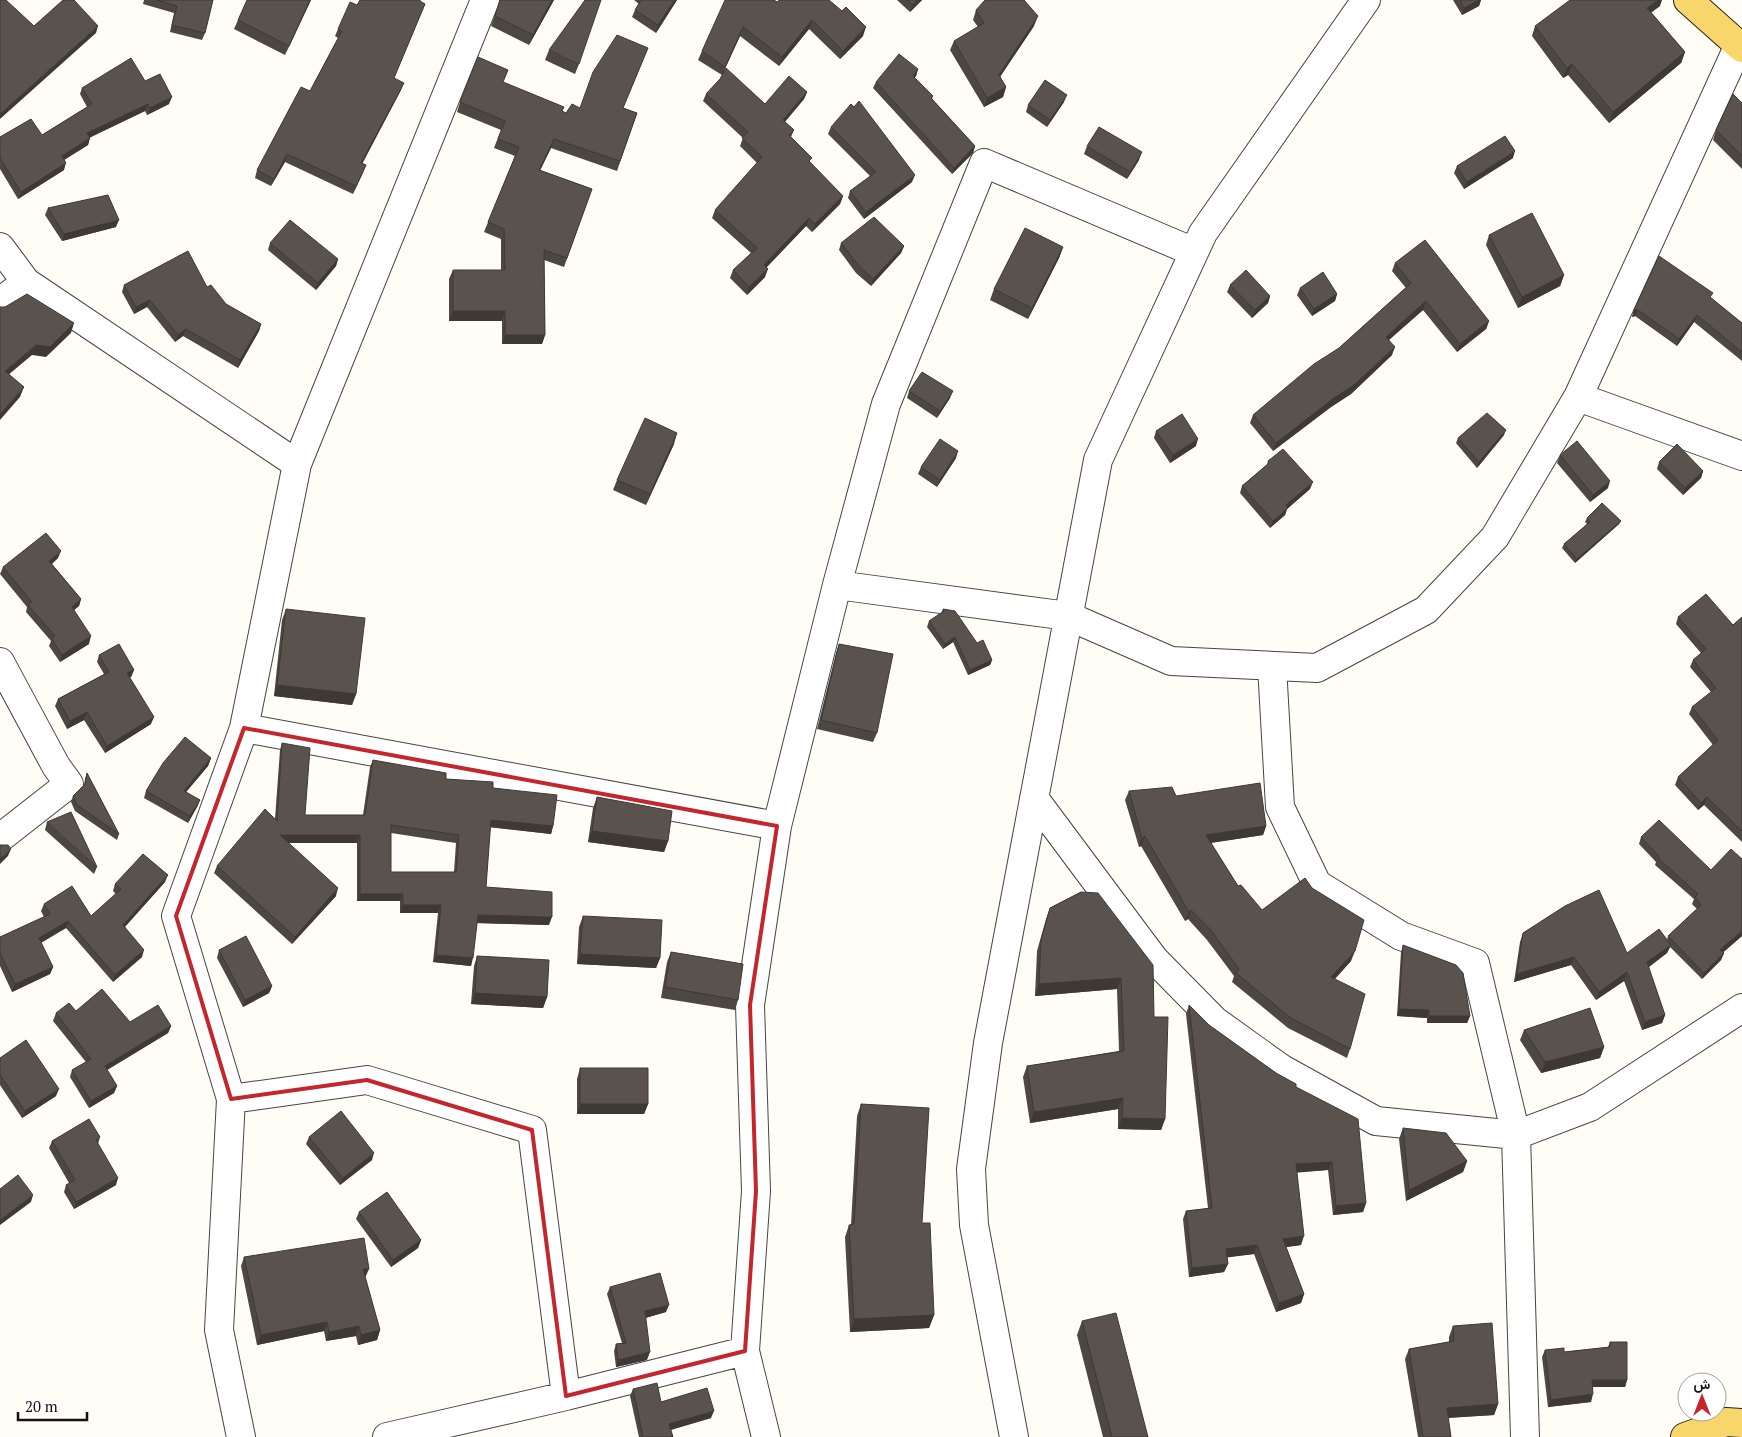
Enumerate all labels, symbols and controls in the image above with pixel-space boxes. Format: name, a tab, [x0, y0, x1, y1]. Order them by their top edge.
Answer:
north arrow	[1677, 1372, 1727, 1422]
text: ش	[1694, 1374, 1711, 1393]
scale bar	[18, 1390, 86, 1422]
text: 20 m	[25, 1396, 58, 1416]

